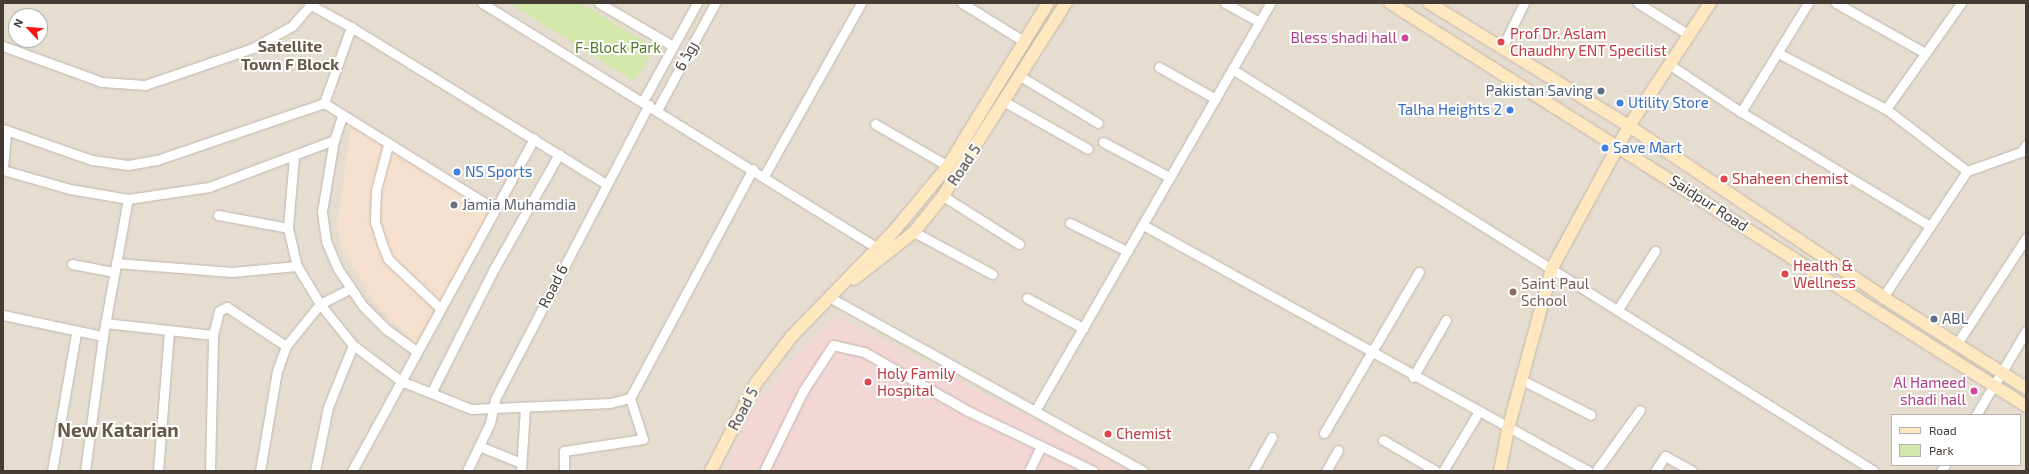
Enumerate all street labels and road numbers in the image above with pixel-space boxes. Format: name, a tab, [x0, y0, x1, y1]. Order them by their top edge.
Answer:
street label: روڈ 6	[671, 38, 701, 74]
street label: Road 5	[944, 141, 984, 189]
street label: Saidpur Road	[1666, 171, 1752, 235]
street label: Road 6	[534, 261, 572, 311]
street label: Road 5	[724, 384, 762, 434]

